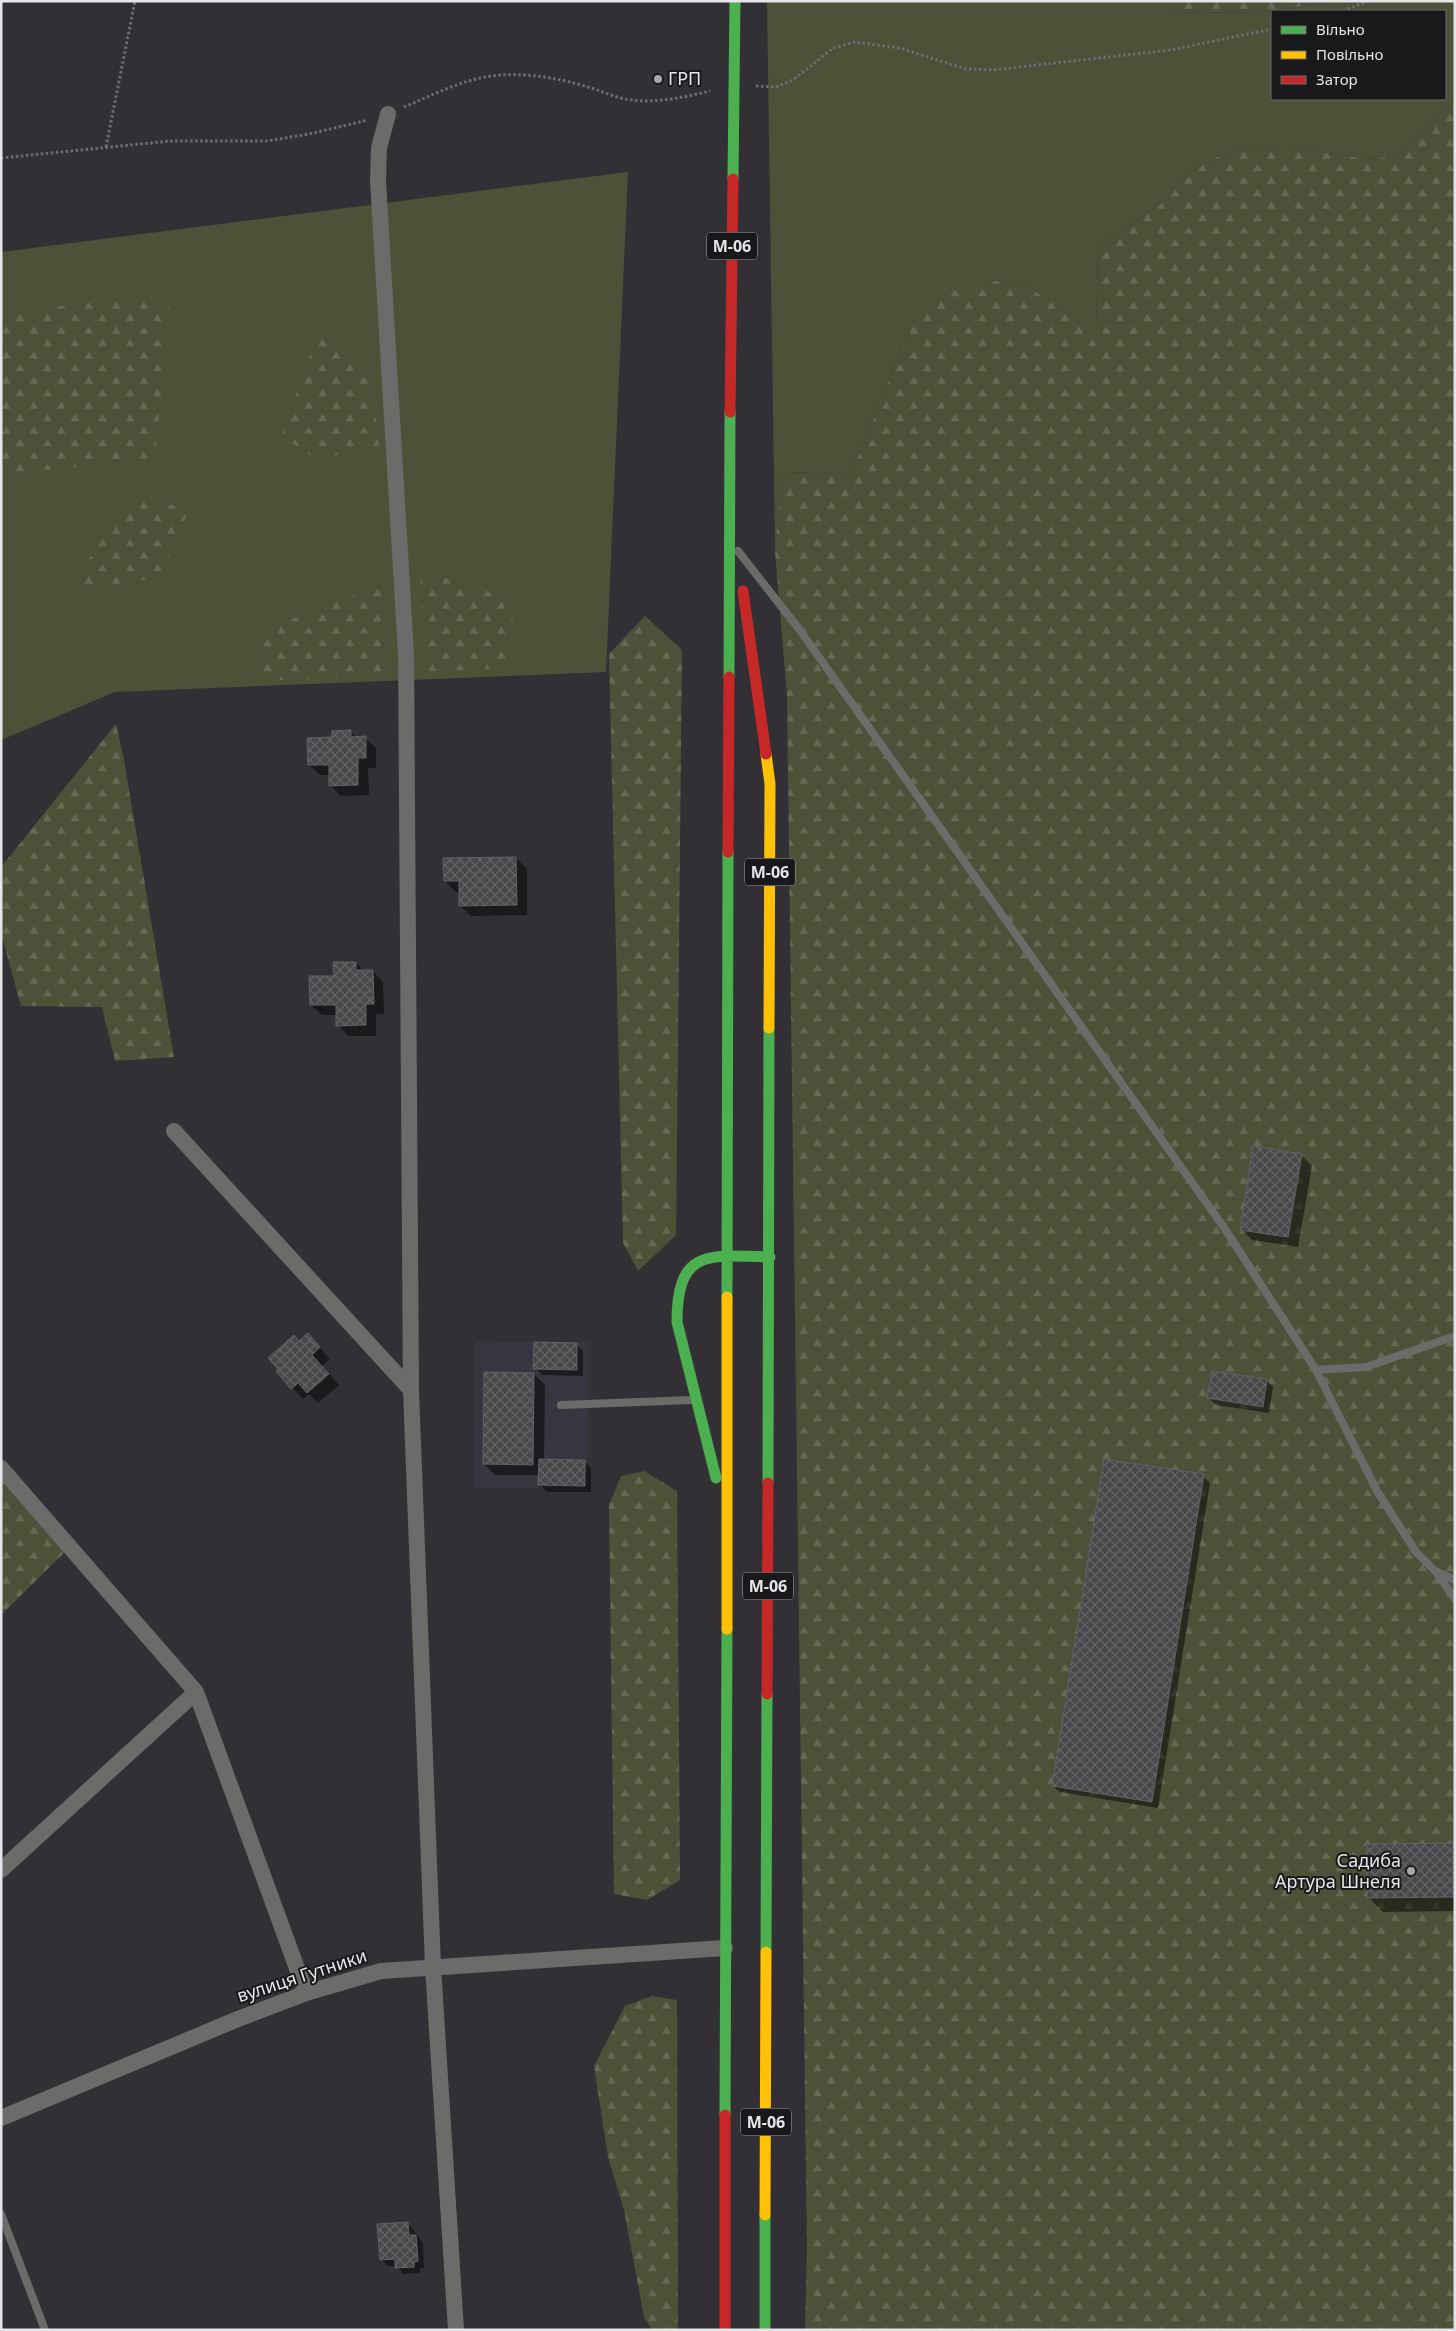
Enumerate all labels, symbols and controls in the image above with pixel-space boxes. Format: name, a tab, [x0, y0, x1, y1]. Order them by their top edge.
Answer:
legend	[1271, 10, 1446, 100]
text: Вільно	[1316, 19, 1365, 39]
text: Повільно	[1316, 44, 1383, 64]
place label: ГРП	[668, 66, 701, 90]
text: Затор	[1316, 69, 1358, 89]
marker: ГРП	[652, 73, 664, 85]
road number: М-06	[707, 232, 757, 260]
road number: М-06	[745, 859, 795, 886]
road number: М-06	[743, 1572, 793, 1600]
place label: Садиба Артура Шнеля	[1275, 1848, 1401, 1893]
marker: Садиба Артура Шнеля	[1405, 1865, 1417, 1877]
street label: вулиця Гутники	[234, 1943, 370, 2007]
road number: М-06	[741, 2108, 791, 2136]

